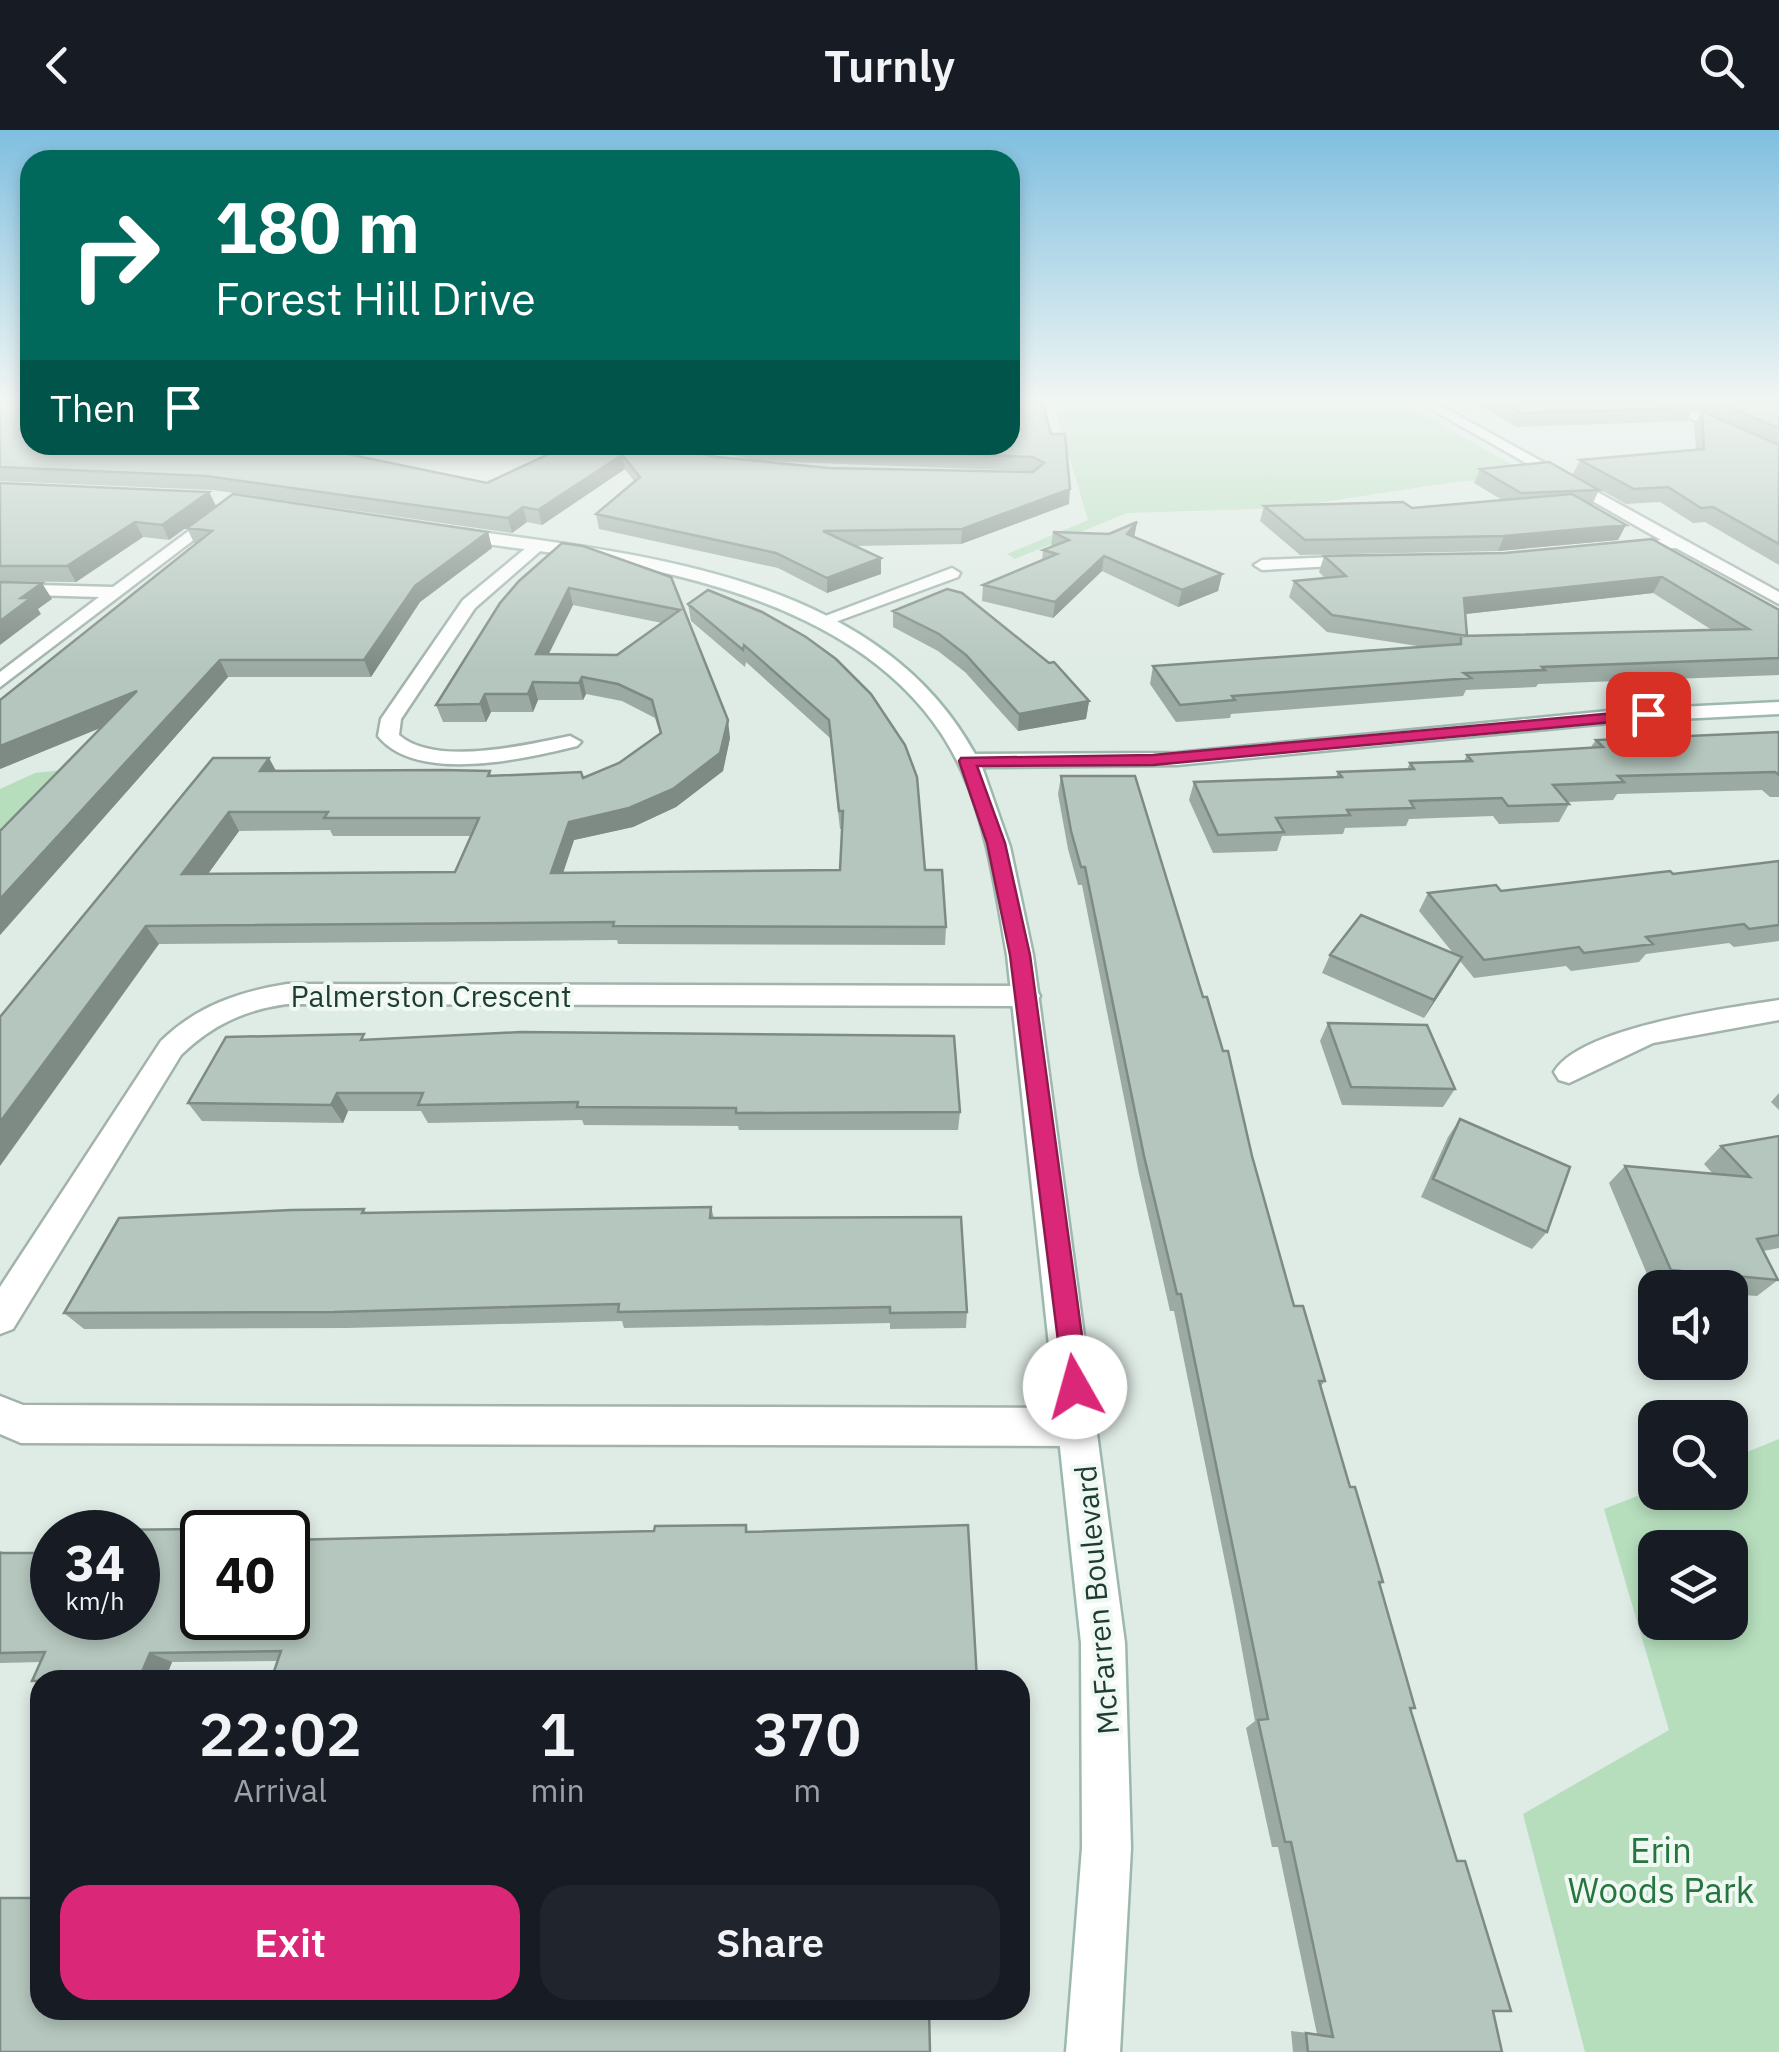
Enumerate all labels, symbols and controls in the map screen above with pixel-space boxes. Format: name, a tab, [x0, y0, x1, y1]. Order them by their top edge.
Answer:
text: Turnly	[824, 36, 955, 94]
icon: back	[30, 38, 85, 93]
icon: search	[1694, 38, 1749, 93]
text: 180 m	[215, 181, 420, 272]
icon: right	[50, 190, 180, 320]
text: Forest Hill Drive	[215, 269, 536, 327]
icon: arrive	[156, 380, 211, 435]
text: Then	[50, 383, 136, 432]
pin	[1606, 672, 1691, 757]
icon: arrive	[1621, 687, 1676, 742]
street label: Palmerston Crescent	[291, 976, 571, 1015]
map controls	[1638, 1270, 1748, 1640]
button: sound	[1638, 1270, 1748, 1380]
position arrow	[1023, 1335, 1127, 1439]
button: search	[1638, 1400, 1748, 1510]
street label: McFarren Boulevard	[1065, 1464, 1127, 1736]
speed limit sign: 40	[180, 1510, 310, 1640]
text: 34	[65, 1530, 125, 1595]
button: layers	[1638, 1530, 1748, 1640]
text: km/h	[66, 1584, 124, 1617]
text: 22:02	[199, 1694, 362, 1773]
text: 1	[540, 1694, 576, 1773]
text: 370	[753, 1694, 861, 1773]
text: Arrival	[234, 1769, 327, 1811]
text: min	[530, 1769, 585, 1811]
text: m	[793, 1769, 821, 1811]
park label: Erin Woods Park	[1568, 1827, 1754, 1913]
button: Exit	[60, 1885, 520, 2000]
button: Share	[540, 1885, 1000, 2000]

